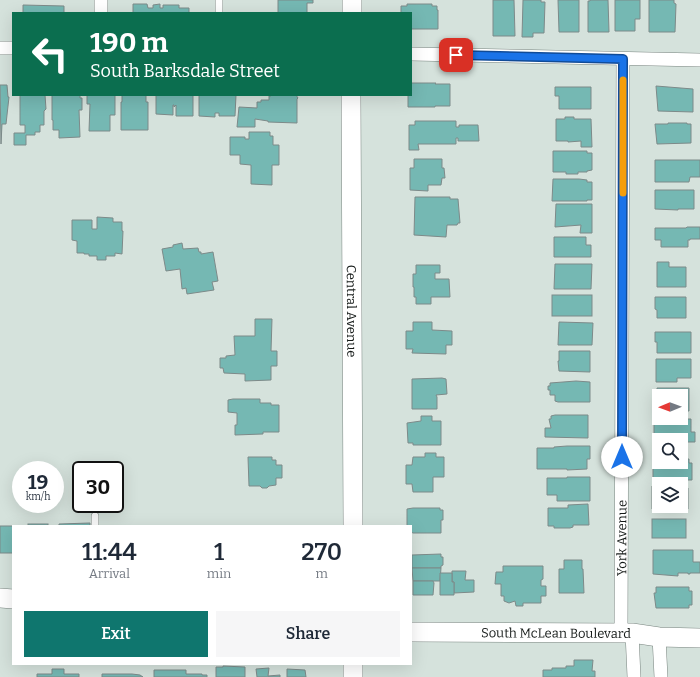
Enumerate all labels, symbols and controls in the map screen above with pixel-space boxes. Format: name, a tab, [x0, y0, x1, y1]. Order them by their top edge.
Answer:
text: 190 m	[90, 26, 168, 59]
icon: left	[24, 28, 76, 80]
pin	[439, 38, 473, 72]
icon: arrive	[445, 44, 467, 66]
text: South Barksdale Street	[90, 60, 280, 82]
street label: Central Avenue	[344, 265, 359, 357]
north arrow	[652, 389, 688, 425]
map controls	[652, 389, 688, 513]
button: search	[652, 433, 688, 469]
position arrow	[601, 436, 643, 478]
speed limit sign: 30	[72, 461, 124, 513]
text: 19	[28, 470, 48, 494]
button: layers	[652, 477, 688, 513]
text: km/h	[26, 491, 50, 503]
street label: York Avenue	[614, 500, 629, 576]
text: 11:44	[82, 538, 137, 566]
text: 1	[214, 538, 224, 566]
text: 270	[301, 538, 342, 566]
text: Arrival	[89, 566, 130, 581]
text: min	[207, 566, 231, 581]
text: m	[315, 566, 328, 581]
button: Exit	[24, 611, 208, 657]
button: Share	[216, 611, 400, 657]
street label: South McLean Boulevard	[481, 625, 631, 641]

